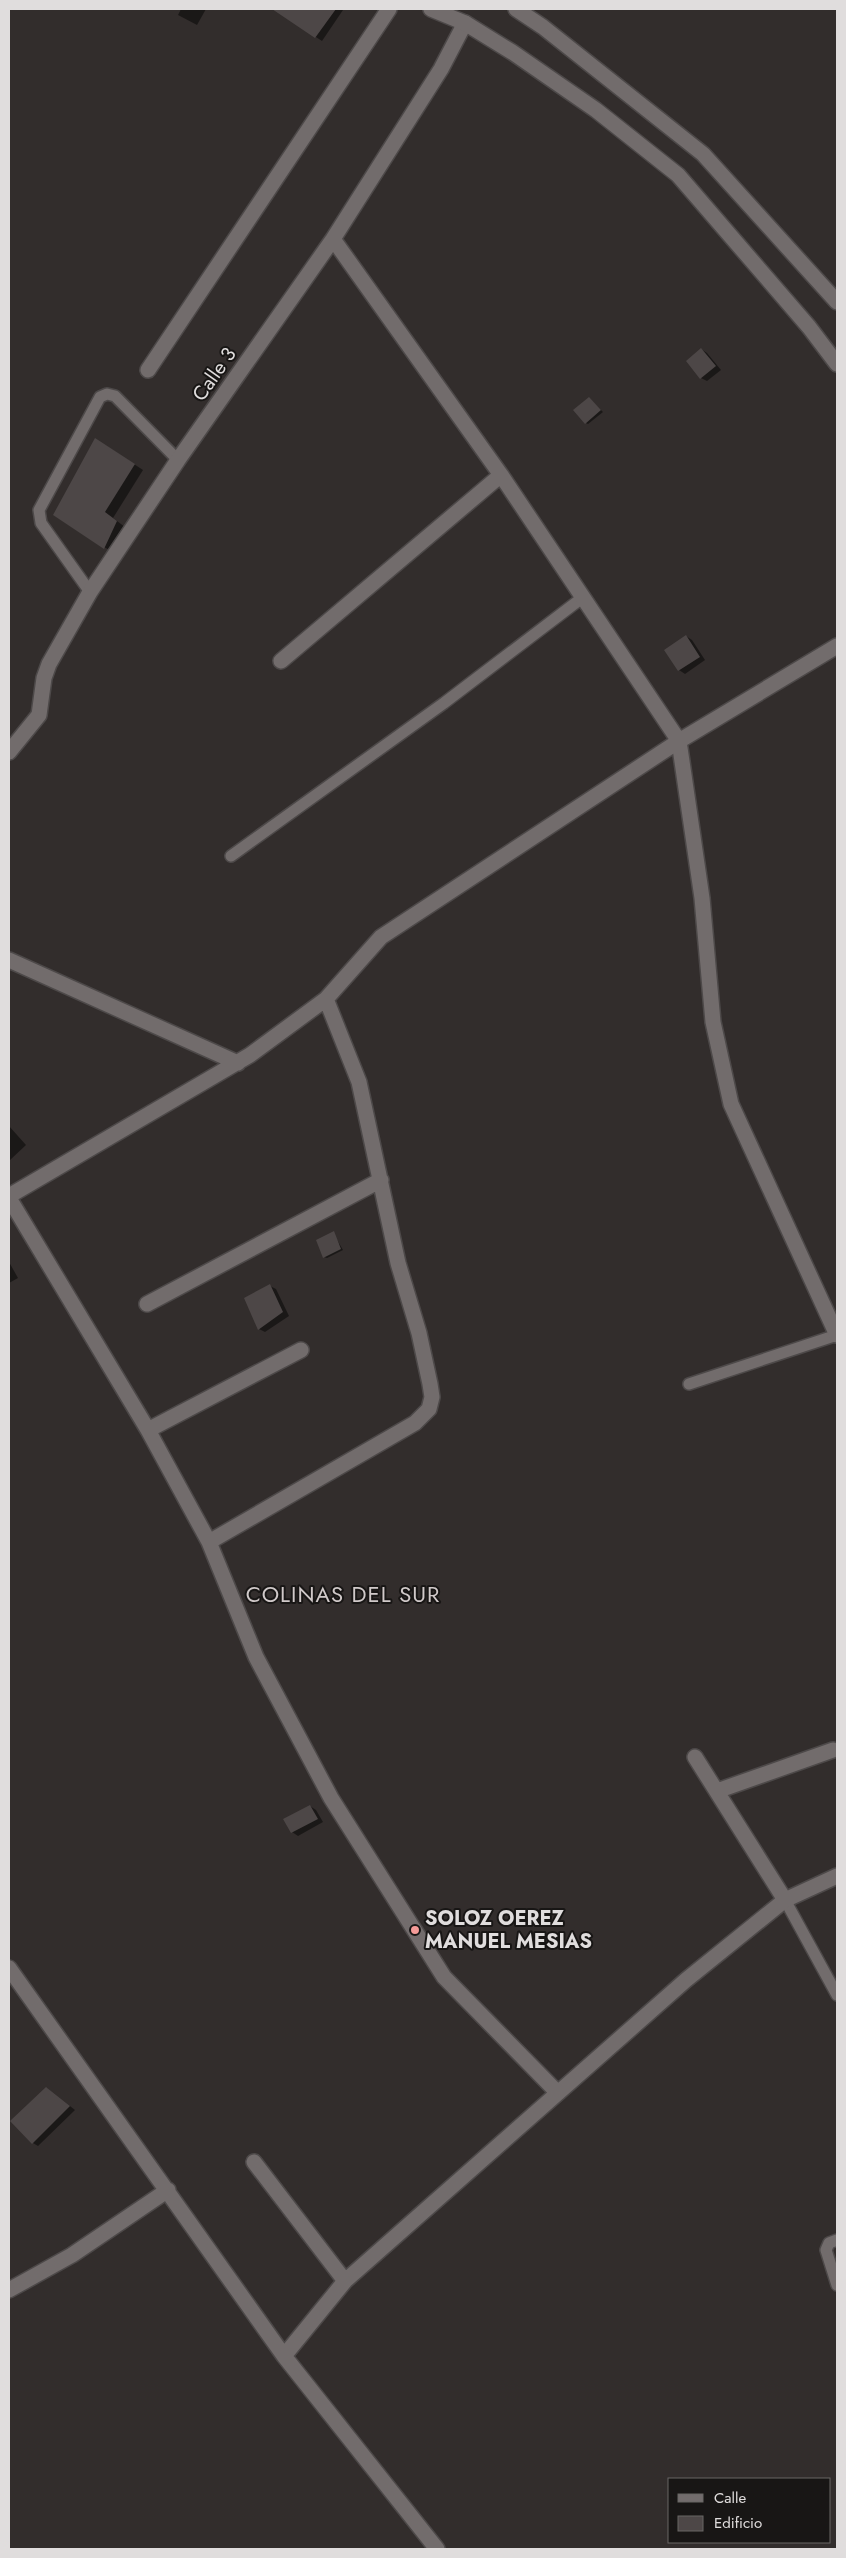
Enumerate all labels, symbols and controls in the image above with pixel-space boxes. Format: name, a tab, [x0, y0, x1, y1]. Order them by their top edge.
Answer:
street label: Calle 3	[185, 341, 243, 407]
district label: COLINAS DEL SUR	[246, 1578, 440, 1610]
place label: SOLOZ OEREZ MANUEL MESIAS	[425, 1904, 592, 1956]
marker: SOLOZ OEREZ MANUEL MESIAS	[409, 1924, 421, 1936]
legend	[668, 2478, 831, 2543]
text: Calle	[714, 2487, 746, 2509]
text: Edificio	[714, 2512, 762, 2534]

